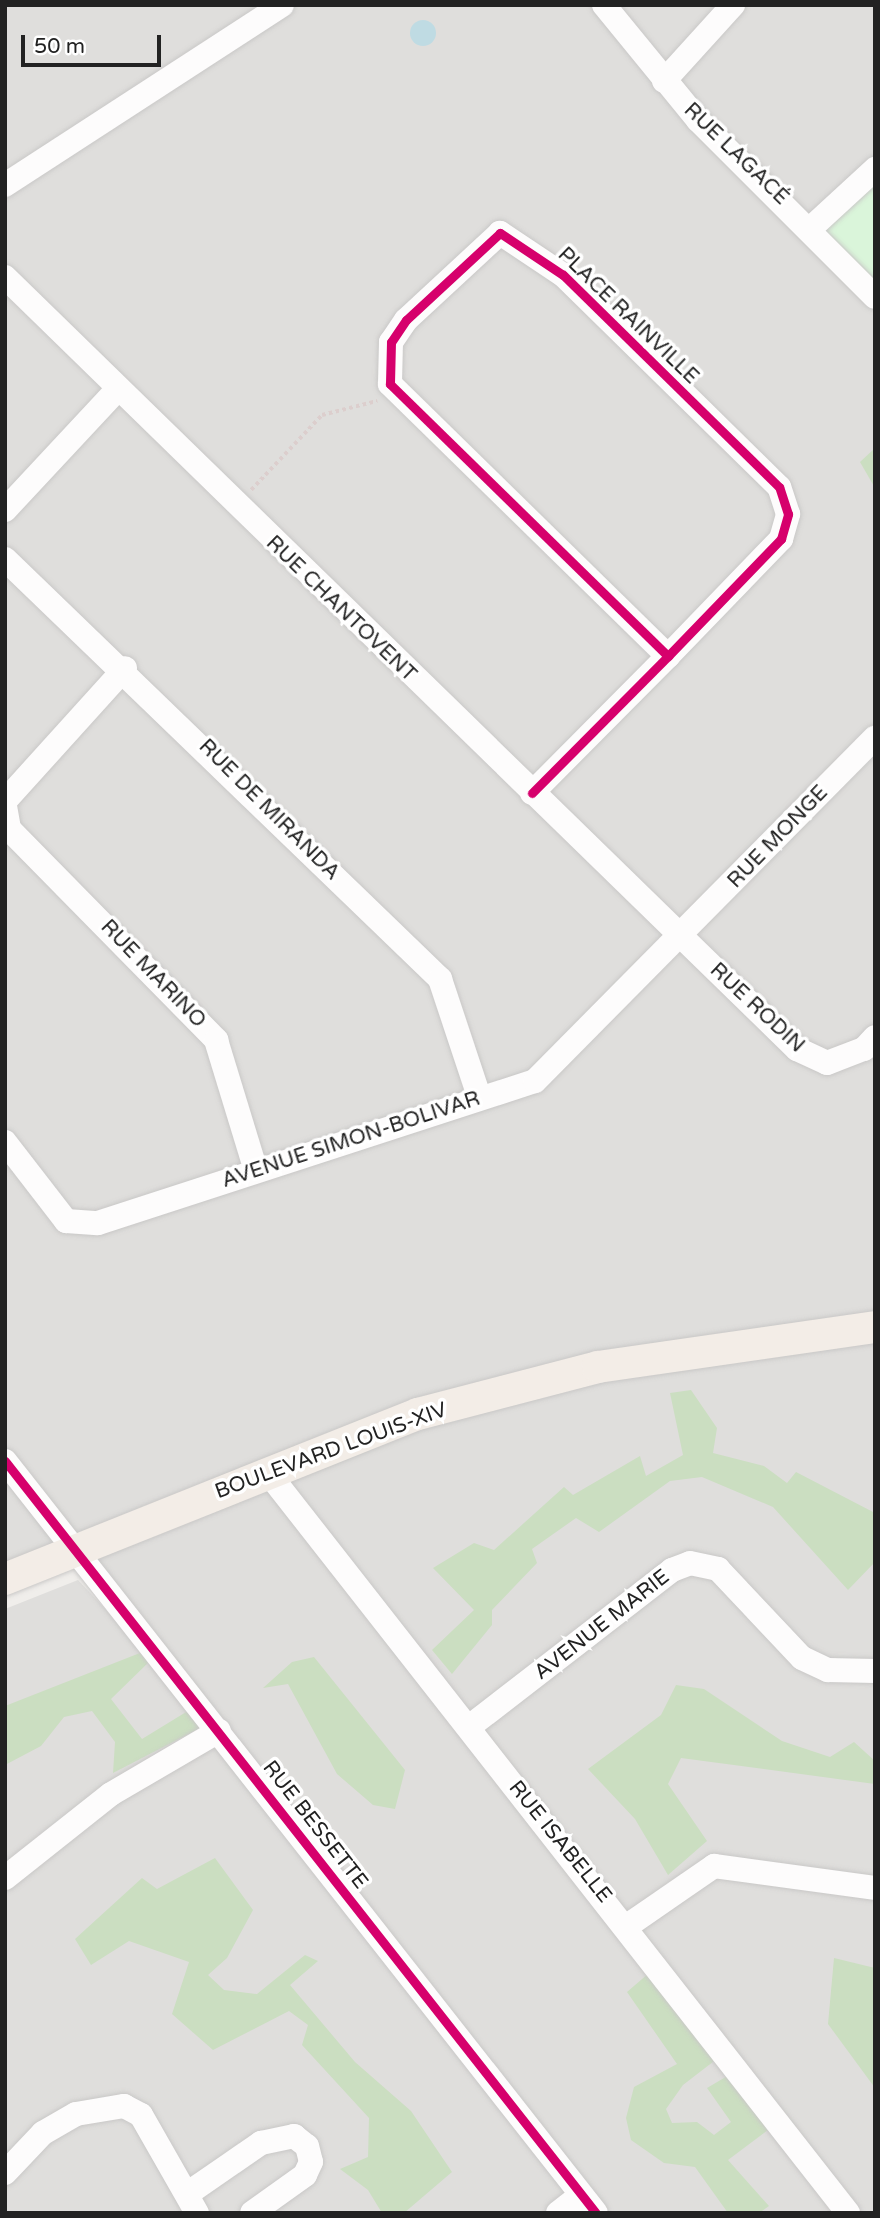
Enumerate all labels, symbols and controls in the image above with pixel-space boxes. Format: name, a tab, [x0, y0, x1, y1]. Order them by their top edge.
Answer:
scale bar	[24, 21, 164, 65]
text: 50 m	[34, 34, 85, 59]
street label: RUE LAGACÉ	[678, 98, 794, 210]
street label: PLACE RAINVILLE	[552, 242, 704, 390]
street label: RUE CHANTOVENT	[261, 531, 421, 687]
street label: RUE DE MIRANDA	[193, 734, 345, 886]
street label: RUE MONGE	[723, 780, 833, 894]
street label: RUE MARINO	[95, 915, 211, 1033]
street label: RUE RODIN	[704, 958, 810, 1058]
street label: AVENUE SIMON-BOLIVAR	[219, 1086, 483, 1194]
street label: BOULEVARD LOUIS-XIV	[212, 1397, 450, 1505]
street label: AVENUE MARIE	[529, 1564, 675, 1686]
street label: RUE BESSETTE	[257, 1756, 373, 1894]
street label: RUE ISABELLE	[503, 1776, 617, 1908]

